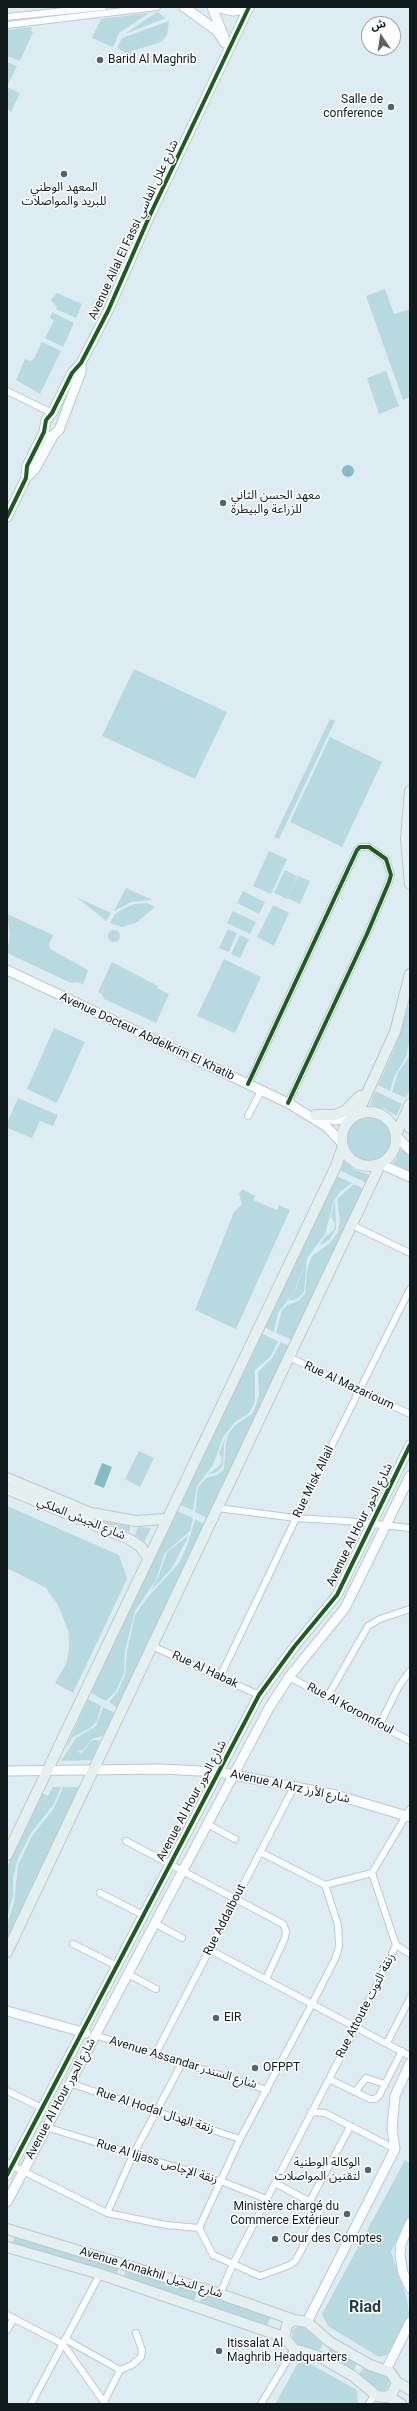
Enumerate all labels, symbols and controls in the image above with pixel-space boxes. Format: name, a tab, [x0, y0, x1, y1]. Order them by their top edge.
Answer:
north arrow	[361, 16, 401, 56]
text: ش	[370, 17, 387, 33]
place label: Barid Al Maghrib	[108, 53, 197, 67]
marker: Barid Al Maghrib	[95, 55, 105, 65]
place label: Salle de conference	[323, 93, 383, 121]
marker: Salle de conference	[386, 102, 396, 112]
street label: Avenue Allal El Fassi شارع علال الفاسي	[86, 138, 182, 322]
marker: المعهد الوطني للبريد والمواصلات	[59, 169, 69, 179]
place label: المعهد الوطني للبريد والمواصلات	[22, 181, 106, 209]
place label: معهد الحسن الثاني للزراعة والبيطرة	[231, 489, 321, 517]
marker: معهد الحسن الثاني للزراعة والبيطرة	[218, 498, 228, 508]
street label: Avenue Docteur Abdelkrim El Khatib	[57, 990, 237, 1084]
street label: Rue Al Mazarioum	[302, 1359, 396, 1413]
street label: Rue Misk Allail	[290, 1444, 338, 1520]
street label: Avenue Al Hour شارع الحور	[324, 1461, 396, 1589]
street label: شارع الجيش الملكي	[35, 1495, 127, 1543]
street label: Rue Al Habak	[170, 1648, 240, 1692]
street label: Rue Al Koronnfoul	[304, 1680, 396, 1738]
street label: Avenue Al Hour شارع الحور	[154, 1738, 230, 1864]
street label: Avenue Al Arz شارع الأرز	[229, 1767, 351, 1807]
street label: Rue Addalbout	[201, 1882, 249, 1958]
street label: Rue Attoute زنقة التوت	[333, 1951, 399, 2061]
place label: EIR	[224, 2011, 241, 2025]
marker: EIR	[211, 2013, 221, 2023]
street label: Avenue Assandar شارع السندر	[108, 2034, 258, 2092]
street label: Avenue Al Hour شارع الحور	[23, 2036, 99, 2162]
place label: OFPPT	[263, 2061, 300, 2075]
marker: OFPPT	[250, 2063, 260, 2073]
street label: Rue Al Hodal زنقة الهدال	[94, 2085, 216, 2137]
street label: Rue Al Ijjass زنقة الإجاص	[95, 2137, 219, 2187]
place label: الوكالة الوطنية لتقنين المواصلات	[275, 2156, 360, 2184]
marker: الوكالة الوطنية لتقنين المواصلات	[363, 2165, 373, 2175]
place label: Ministère chargé du Commerce Extérieur	[230, 2200, 339, 2228]
marker: Ministère chargé du Commerce Extérieur	[342, 2209, 352, 2219]
place label: Cour des Comptes	[283, 2232, 382, 2246]
marker: Cour des Comptes	[270, 2234, 280, 2244]
street label: Avenue Annakhil شارع النخيل	[78, 2244, 224, 2302]
district label: Riad	[349, 2298, 381, 2318]
place label: Itissalat Al Maghrib Headquarters	[227, 2337, 347, 2365]
marker: Itissalat Al Maghrib Headquarters	[214, 2346, 224, 2356]

